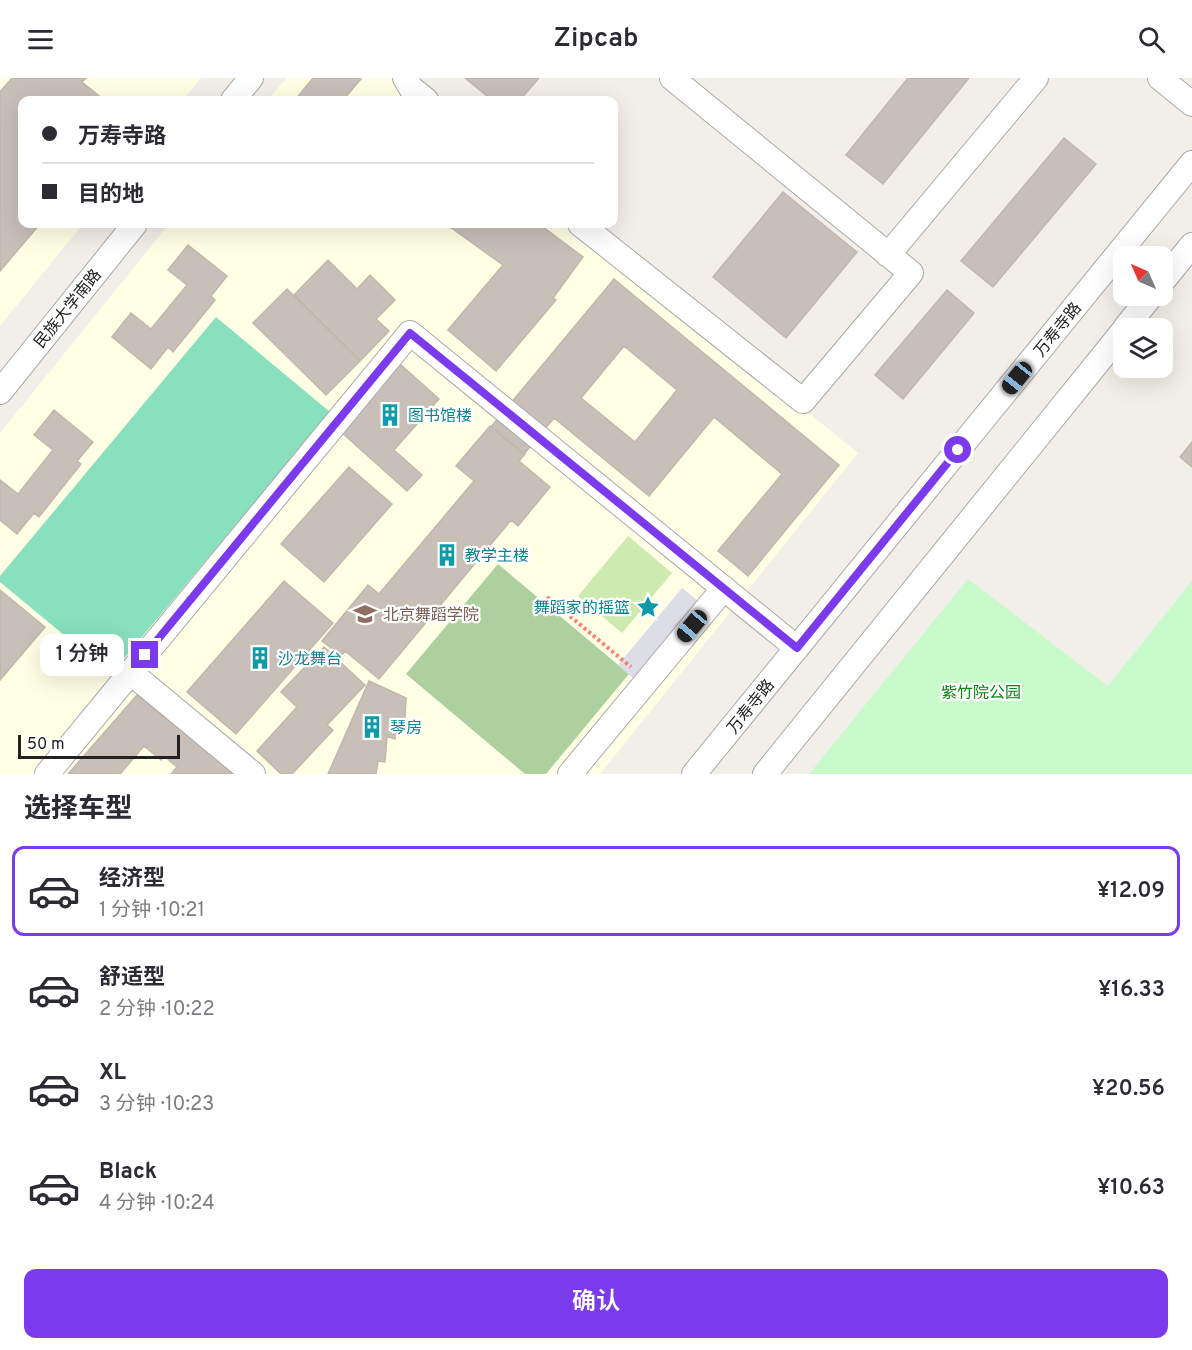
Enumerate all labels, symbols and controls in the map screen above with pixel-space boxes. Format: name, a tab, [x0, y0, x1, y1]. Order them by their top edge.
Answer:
text: Zipcab	[554, 22, 638, 56]
icon: menu	[24, 23, 57, 56]
icon: search	[1135, 23, 1168, 56]
text: 万寿寺路	[78, 124, 166, 151]
text: 目的地	[78, 182, 144, 209]
north arrow	[1113, 246, 1173, 306]
map controls	[1113, 246, 1173, 378]
street label: 民族大学南路	[31, 266, 107, 353]
street label: 万寿寺路	[1031, 299, 1086, 361]
button: layers	[1113, 318, 1173, 378]
car	[999, 358, 1035, 398]
building icon: 图书馆楼	[377, 402, 403, 428]
place label: 图书馆楼	[408, 407, 472, 427]
route start	[944, 436, 971, 463]
building icon: 教学主楼	[434, 542, 460, 568]
place label: 教学主楼	[465, 547, 529, 567]
place icon: 舞蹈家的摇篮	[635, 594, 661, 620]
place label: 舞蹈家的摇篮	[534, 599, 630, 619]
school or university icon: 北京舞蹈学院	[352, 601, 378, 627]
place label: 北京舞蹈学院	[383, 606, 479, 626]
car	[674, 606, 710, 646]
callout: 1 分钟	[40, 634, 124, 676]
route end	[131, 641, 158, 668]
text: 1 分钟	[56, 642, 108, 668]
building icon: 沙龙舞台	[247, 645, 273, 671]
place label: 沙龙舞台	[278, 650, 342, 670]
street label: 万寿寺路	[724, 676, 779, 738]
park label: 紫竹院公园	[941, 684, 1021, 704]
building icon: 琴房	[359, 714, 385, 740]
place label: 琴房	[390, 719, 422, 739]
scale bar	[18, 732, 180, 760]
text: 50 m	[27, 735, 65, 755]
text: 选择车型	[24, 793, 132, 827]
icon: car	[27, 864, 81, 918]
text: 经济型	[99, 866, 165, 893]
text: ¥12.09	[1097, 878, 1165, 905]
text: 1 分钟 · 10:21	[99, 898, 205, 924]
icon: car	[27, 963, 81, 1017]
text: 舒适型	[99, 965, 165, 992]
text: ¥16.33	[1098, 977, 1165, 1004]
text: 2 分钟 · 10:22	[99, 997, 215, 1023]
text: XL	[99, 1060, 126, 1087]
icon: car	[27, 1062, 81, 1116]
text: ¥20.56	[1092, 1076, 1165, 1103]
text: 3 分钟 · 10:23	[99, 1092, 214, 1118]
text: Black	[99, 1159, 157, 1186]
icon: car	[27, 1161, 81, 1215]
text: ¥10.63	[1097, 1175, 1165, 1202]
text: 4 分钟 · 10:24	[99, 1191, 215, 1217]
button: 确认	[24, 1269, 1168, 1338]

